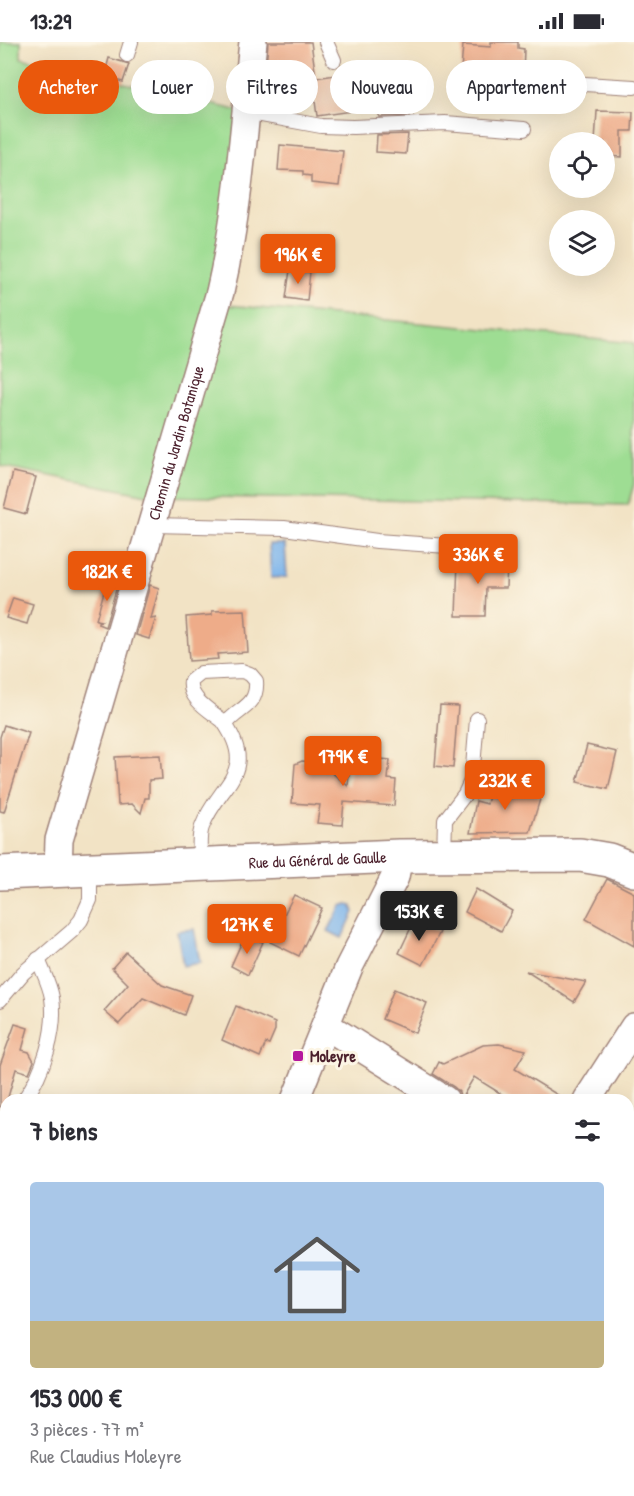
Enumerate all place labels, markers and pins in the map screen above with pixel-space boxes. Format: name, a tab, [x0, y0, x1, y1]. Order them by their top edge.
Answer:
pin: 196K €	[249, 234, 347, 285]
pin: 336K €	[429, 534, 527, 585]
pin: 182K €	[58, 551, 156, 602]
pin: 179K €	[294, 736, 392, 787]
pin: 232K €	[456, 760, 554, 811]
pin: 153K €	[370, 891, 468, 942]
pin: 127K €	[198, 904, 296, 955]
place label: Moleyre	[310, 1045, 357, 1068]
marker: Moleyre	[291, 1049, 305, 1063]

